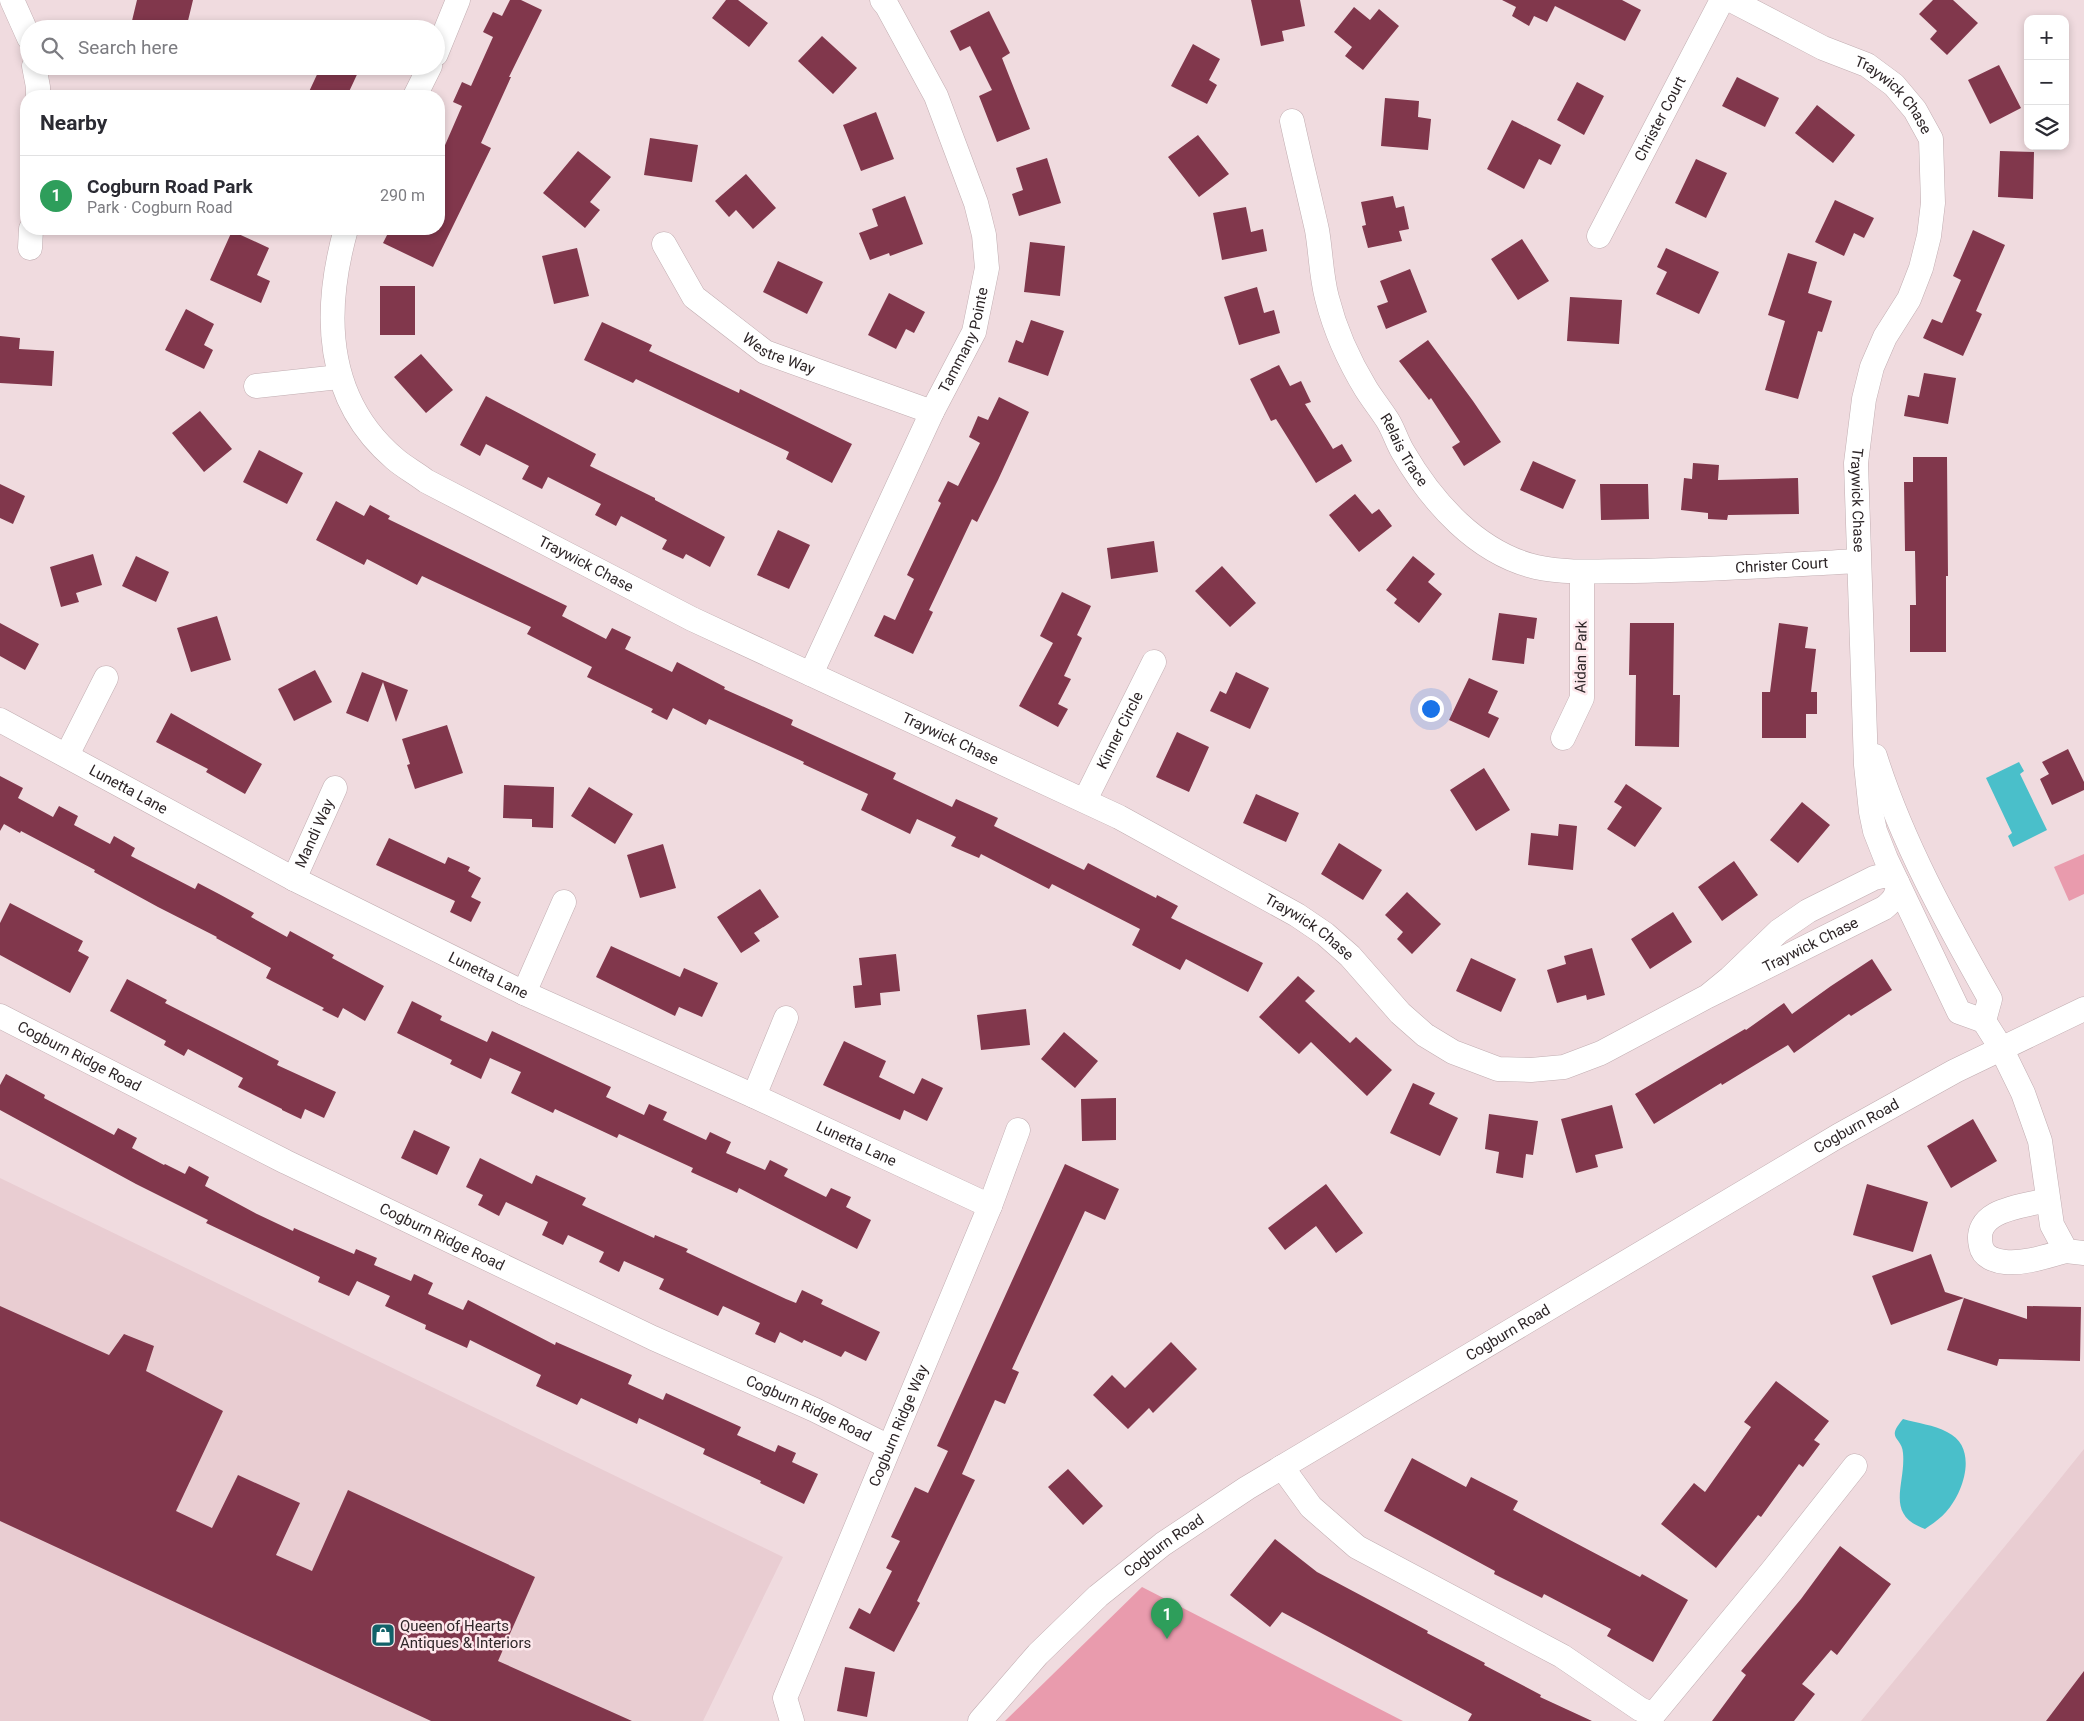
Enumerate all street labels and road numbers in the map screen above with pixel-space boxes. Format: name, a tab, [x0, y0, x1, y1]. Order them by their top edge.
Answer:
street label: Traywick Chase	[1852, 52, 1935, 137]
street label: Christer Court	[1630, 73, 1690, 164]
street label: Tammany Pointe	[935, 286, 992, 396]
street label: Westre Way	[739, 329, 818, 378]
street label: Relais Trace	[1376, 410, 1432, 490]
street label: Traywick Chase	[1847, 447, 1868, 553]
street label: Traywick Chase	[536, 532, 637, 596]
street label: Christer Court	[1735, 554, 1829, 577]
street label: Aidan Park	[1571, 620, 1591, 693]
street label: Kinner Circle	[1093, 688, 1147, 772]
street label: Traywick Chase	[899, 709, 1001, 769]
street label: Lunetta Lane	[86, 761, 171, 818]
street label: Mandi Way	[291, 796, 338, 871]
street label: Traywick Chase	[1262, 890, 1357, 964]
street label: Traywick Chase	[1760, 913, 1861, 976]
street label: Lunetta Lane	[445, 948, 531, 1003]
street label: Cogburn Ridge Road	[14, 1017, 144, 1096]
street label: Cogburn Road	[1810, 1095, 1902, 1157]
street label: Lunetta Lane	[813, 1117, 900, 1170]
street label: Cogburn Ridge Road	[376, 1199, 507, 1274]
street label: Cogburn Road	[1463, 1301, 1553, 1365]
street label: Cogburn Ridge Way	[865, 1362, 932, 1489]
street label: Cogburn Ridge Road	[743, 1371, 874, 1446]
street label: Cogburn Road	[1120, 1510, 1207, 1581]

